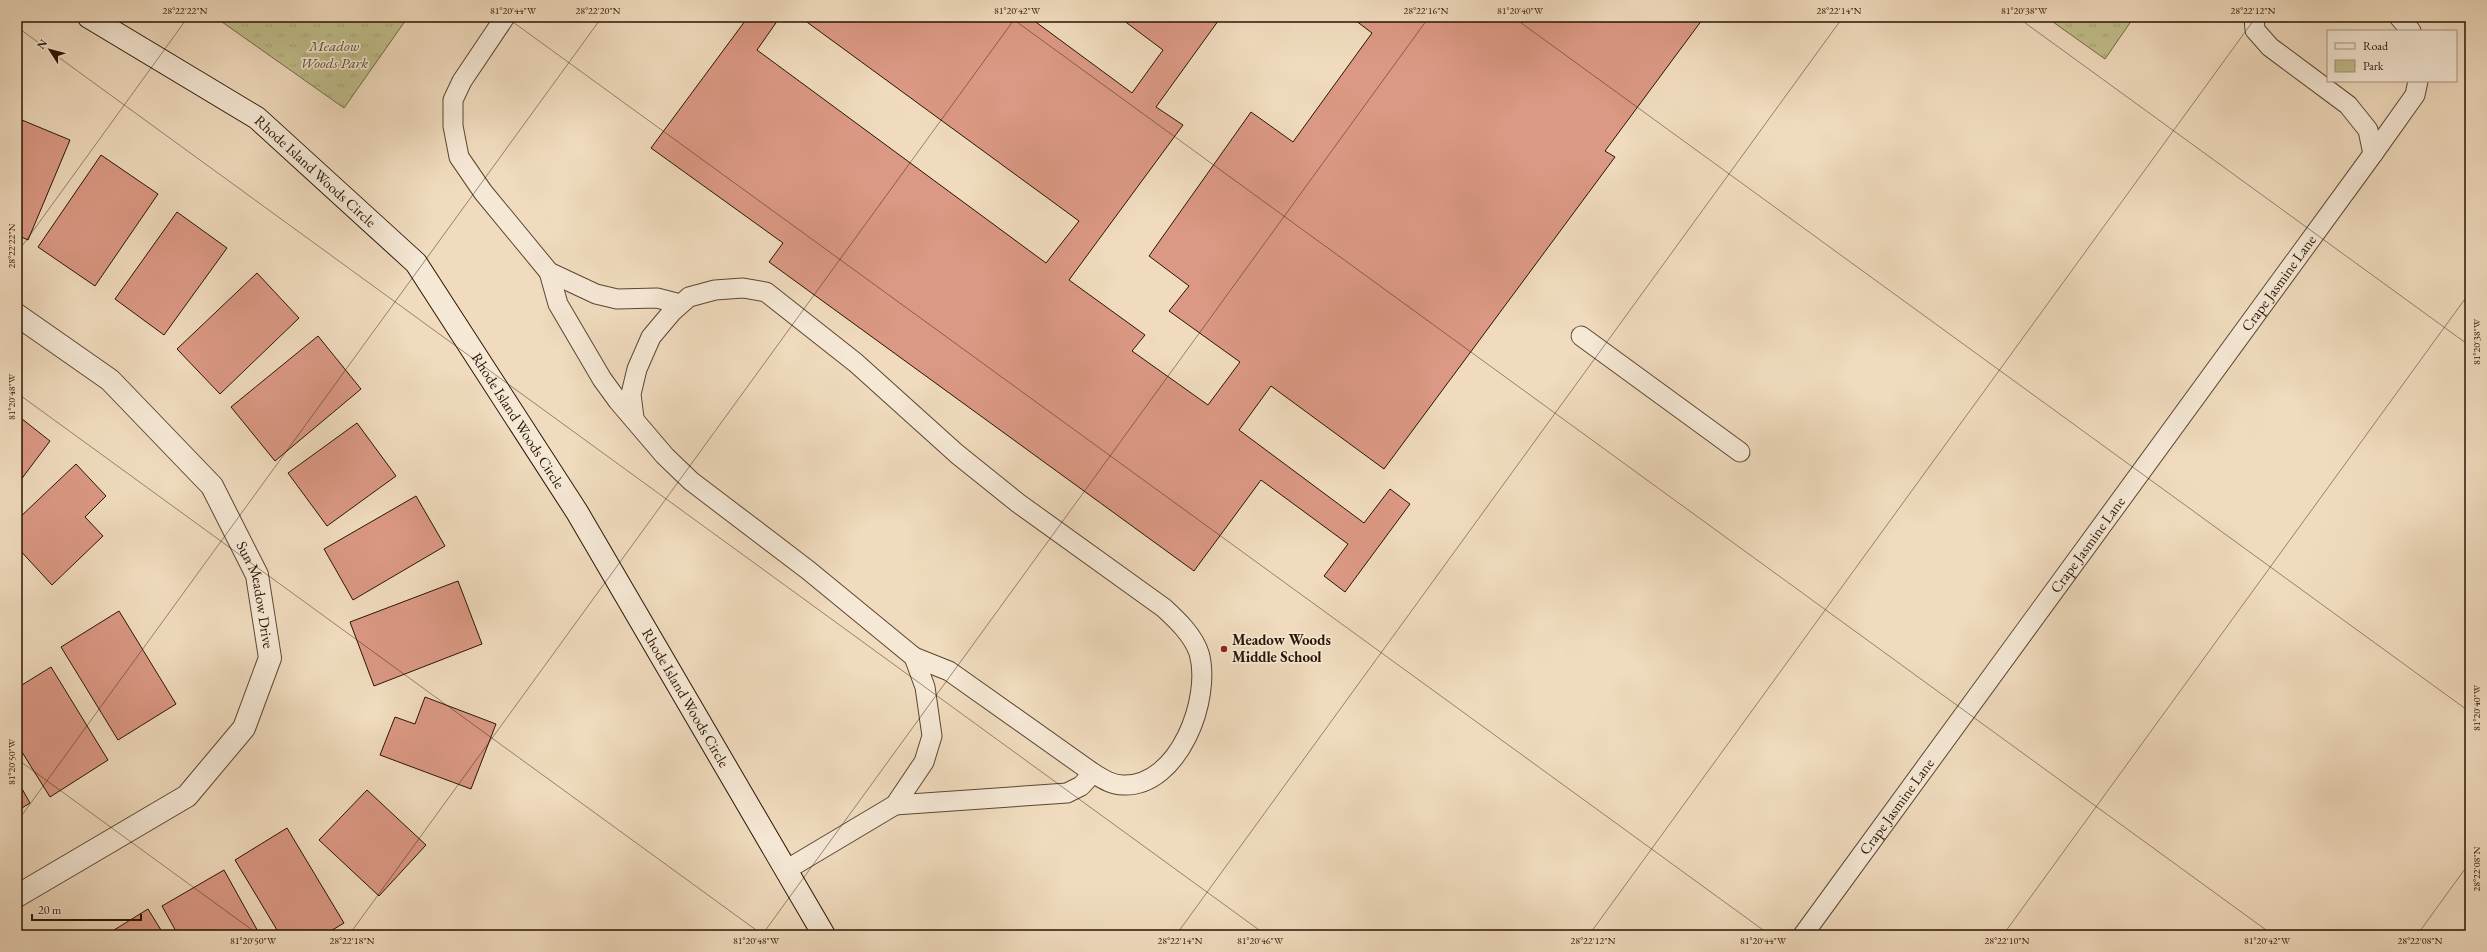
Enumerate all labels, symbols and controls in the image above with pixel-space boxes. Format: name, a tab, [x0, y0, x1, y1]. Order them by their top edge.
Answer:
text: 28°22'22"N	[163, 4, 208, 17]
text: 81°20'44"W	[490, 4, 537, 17]
text: 28°22'20"N	[576, 4, 621, 17]
text: 81°20'42"W	[994, 4, 1041, 17]
text: 28°22'16"N	[1404, 4, 1449, 17]
text: 81°20'40"W	[1497, 4, 1544, 17]
text: 28°22'14"N	[1817, 4, 1862, 17]
text: 81°20'38"W	[2001, 4, 2048, 17]
text: 28°22'12"N	[2231, 4, 2276, 17]
north arrow	[30, 30, 70, 70]
legend	[2327, 30, 2457, 82]
text: N	[34, 36, 50, 52]
park label: Meadow Woods Park	[300, 36, 368, 72]
text: Road	[2363, 38, 2389, 54]
text: Park	[2363, 58, 2384, 74]
street label: Rhode Island Woods Circle	[251, 111, 381, 231]
text: 28°22'22"N	[5, 223, 18, 268]
street label: Crape Jasmine Lane	[2237, 231, 2320, 335]
text: 81°20'38"W	[2470, 318, 2483, 365]
street label: Rhode Island Woods Circle	[468, 349, 569, 492]
text: 81°20'48"W	[5, 373, 18, 420]
street label: Crape Jasmine Lane	[2046, 492, 2129, 597]
street label: Sun Meadow Drive	[232, 538, 278, 650]
street label: Rhode Island Woods Circle	[638, 625, 734, 771]
place label: Meadow Woods Middle School	[1232, 630, 1331, 666]
marker: Meadow Woods Middle School	[1219, 644, 1229, 654]
text: 81°20'40"W	[2470, 684, 2483, 731]
text: 81°20'50"W	[5, 738, 18, 785]
street label: Crape Jasmine Lane	[1855, 754, 1938, 858]
text: 28°22'08"N	[2470, 846, 2483, 891]
scale bar	[32, 896, 141, 922]
text: 20 m	[38, 902, 62, 918]
text: 81°20'50"W	[230, 934, 277, 947]
text: 28°22'18"N	[330, 934, 375, 947]
text: 81°20'48"W	[733, 934, 780, 947]
text: 28°22'14"N	[1158, 934, 1203, 947]
text: 81°20'46"W	[1237, 934, 1284, 947]
text: 28°22'12"N	[1571, 934, 1616, 947]
text: 81°20'44"W	[1740, 934, 1787, 947]
text: 28°22'10"N	[1985, 934, 2030, 947]
text: 81°20'42"W	[2244, 934, 2291, 947]
text: 28°22'08"N	[2398, 934, 2443, 947]

